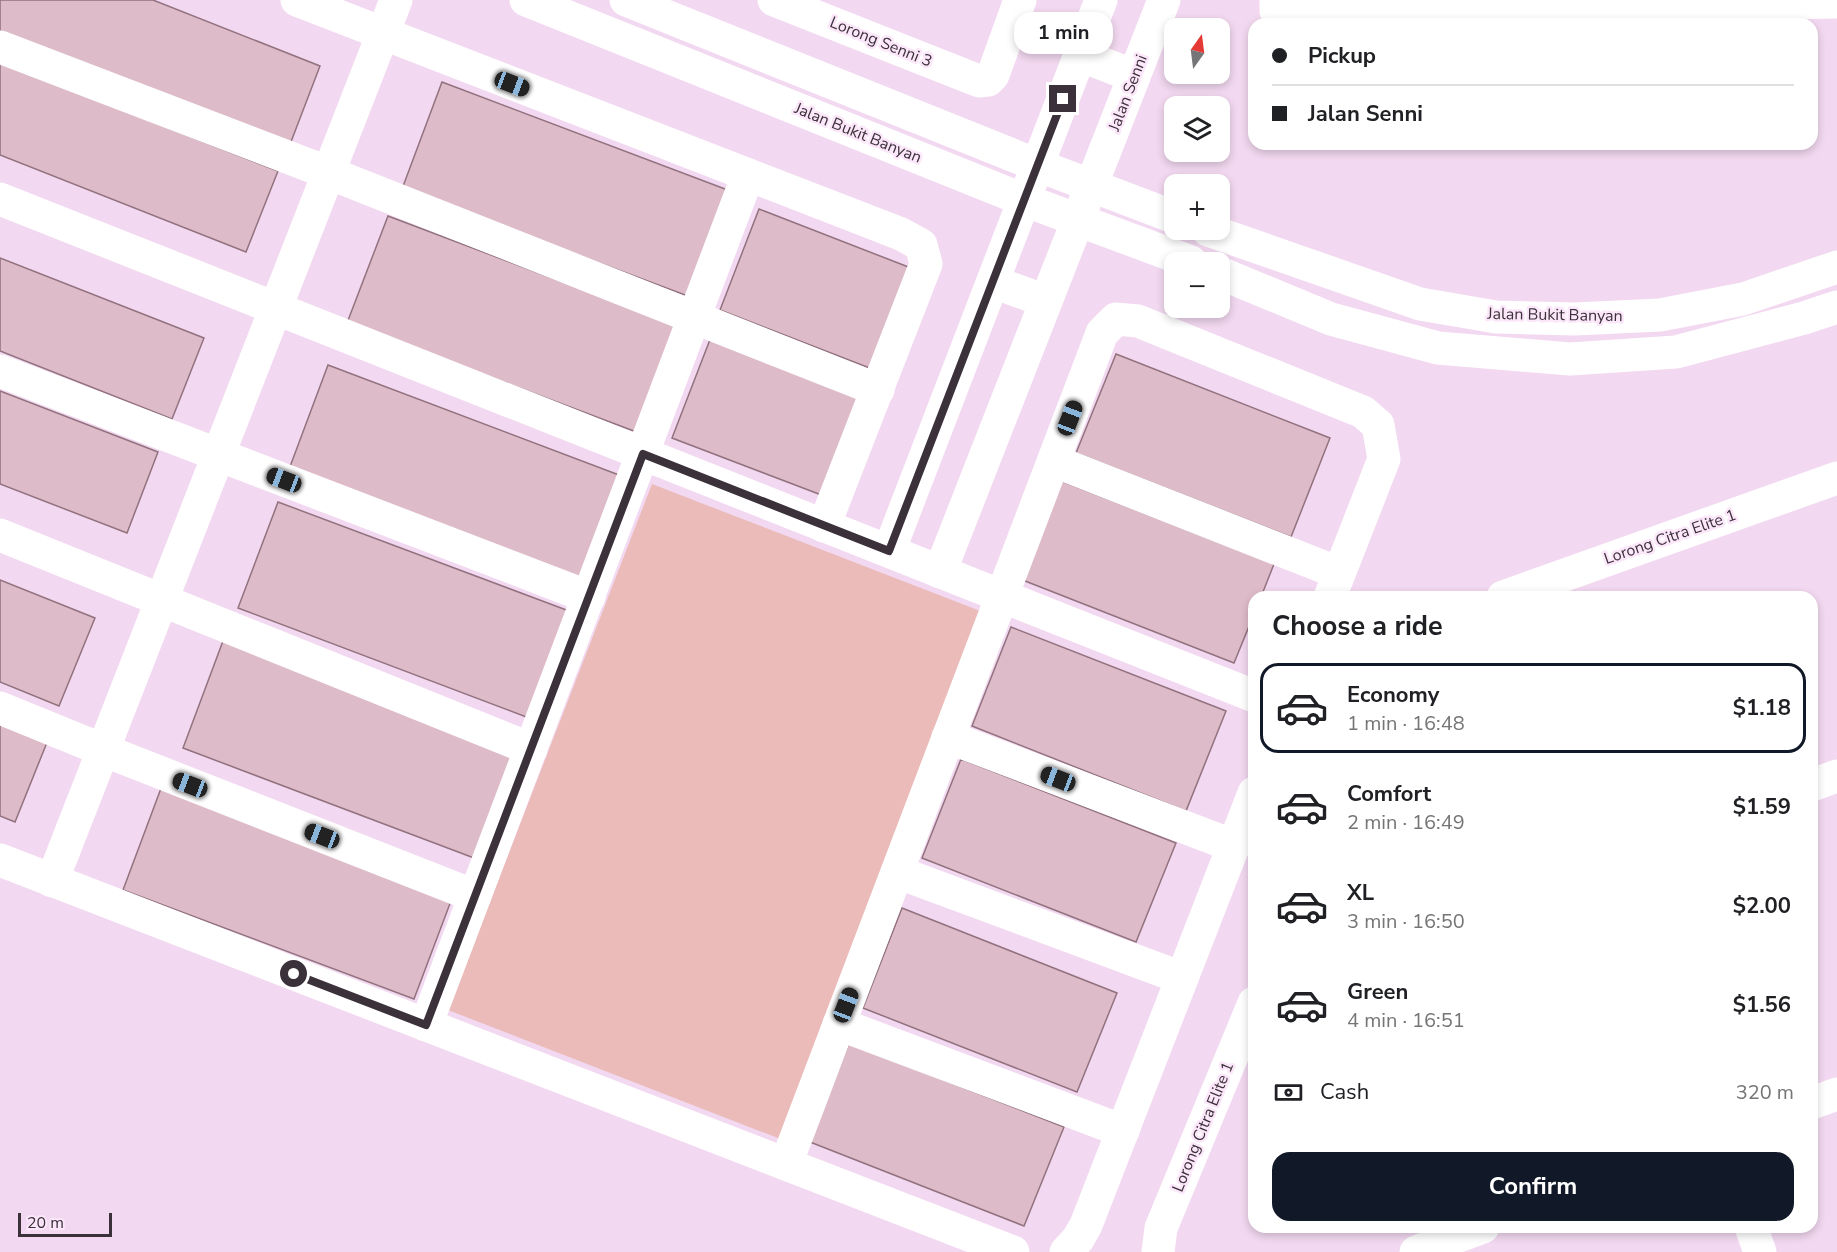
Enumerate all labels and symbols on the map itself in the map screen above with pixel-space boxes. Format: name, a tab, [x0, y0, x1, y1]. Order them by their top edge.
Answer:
street label: Lorong Senni 3	[827, 11, 935, 73]
callout: 1 min	[1014, 12, 1112, 54]
north arrow	[1164, 18, 1230, 84]
street label: Jalan Senni	[1103, 52, 1153, 135]
car	[492, 69, 532, 99]
route end	[1049, 85, 1076, 112]
street label: Jalan Bukit Banyan	[790, 97, 925, 169]
street label: Jalan Bukit Banyan	[1486, 303, 1623, 327]
car	[1055, 398, 1085, 438]
car	[264, 465, 304, 495]
street label: Lorong Citra Elite 1	[1601, 504, 1739, 570]
car	[1038, 764, 1078, 794]
car	[170, 770, 210, 800]
car	[302, 821, 342, 851]
route start	[280, 960, 307, 987]
car	[831, 985, 861, 1025]
street label: Lorong Citra Elite 1	[1167, 1059, 1239, 1195]
scale bar	[18, 1210, 112, 1238]

